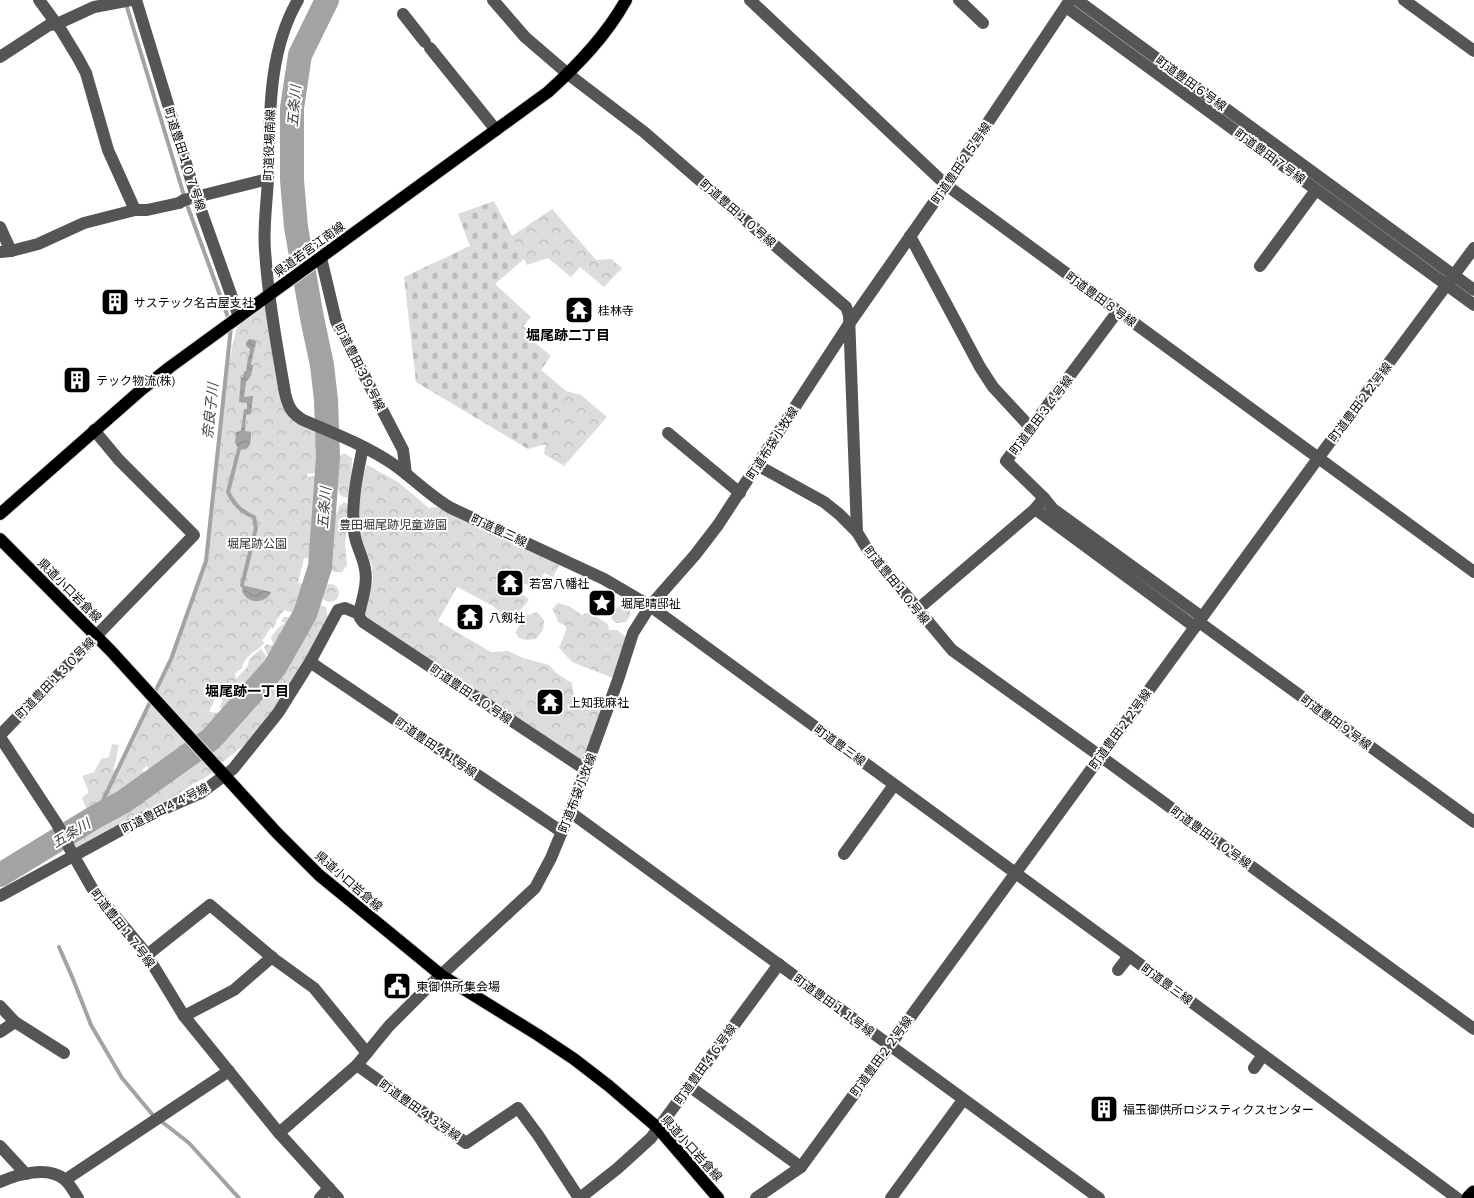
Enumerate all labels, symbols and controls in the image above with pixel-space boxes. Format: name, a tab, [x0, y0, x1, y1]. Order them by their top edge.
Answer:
street label: 町道豊田６号線	[1153, 53, 1229, 113]
water label: 五条川	[284, 82, 304, 128]
street label: 町道豊田１０７号線	[162, 106, 208, 212]
street label: 町道役場南線	[261, 109, 277, 181]
street label: 町道豊田２５号線	[929, 120, 993, 206]
street label: 町道豊田７号線	[1232, 126, 1308, 186]
street label: 町道豊田１０号線	[698, 177, 778, 249]
street label: 県道若宮江南線	[271, 219, 347, 279]
street label: 町道豊田８号線	[1063, 269, 1139, 329]
building icon: サステック名古屋支社	[100, 287, 130, 317]
temple icon: 桂林寺	[564, 295, 594, 325]
place label: サステック名古屋支社	[134, 296, 254, 309]
place label: 桂林寺	[598, 304, 634, 317]
street label: 町道豊田３９号線	[332, 321, 388, 413]
district label: 堀尾跡二丁目	[526, 327, 610, 343]
street label: 町道豊田２２号線	[1326, 360, 1394, 444]
building icon: テック物流(株)	[62, 365, 92, 395]
street label: 町道豊田３４号線	[1007, 373, 1075, 457]
place label: テック物流(株)	[96, 374, 176, 388]
water label: 奈良子川	[199, 380, 221, 440]
street label: 町道布袋小牧線	[744, 404, 800, 482]
water label: 五条川	[315, 484, 334, 530]
street label: 町道豊三線	[469, 511, 529, 549]
park label: 豊田堀尾跡児童遊園	[339, 518, 447, 531]
park label: 堀尾跡公園	[227, 537, 287, 550]
street label: 町道豊田１０号線	[862, 544, 932, 626]
street label: 県道小口岩倉線	[36, 556, 104, 624]
temple icon: 若宮八幡社	[495, 568, 525, 598]
place label: 若宮八幡社	[529, 577, 589, 590]
place icon: 堀尾晴邸祉	[587, 588, 617, 618]
place label: 堀尾晴邸祉	[621, 597, 681, 610]
temple icon: 八剱社	[455, 602, 485, 632]
place label: 八剱社	[489, 611, 525, 624]
street label: 町道豊田１３０号線	[13, 635, 97, 721]
street label: 町道豊田４０号線	[428, 662, 514, 726]
district label: 堀尾跡一丁目	[205, 683, 289, 699]
street label: 町道豊田２２号線	[1087, 686, 1153, 772]
temple icon: 上知我麻社	[535, 687, 565, 717]
street label: 町道豊田９号線	[1298, 692, 1374, 752]
place label: 上知我麻社	[569, 696, 629, 709]
street label: 町道豊田４１号線	[393, 715, 479, 779]
street label: 町道豊三線	[812, 722, 868, 768]
street label: 町道布袋小牧線	[556, 751, 598, 835]
street label: 町道豊田４４号線	[119, 780, 211, 836]
street label: 町道豊田１０号線	[1168, 804, 1254, 870]
water label: 五条川	[49, 814, 95, 851]
street label: 県道小口岩倉線	[313, 849, 385, 913]
street label: 町道豊田１７号線	[88, 886, 158, 970]
street label: 町道豊三線	[1139, 961, 1195, 1007]
public building icon: 東御供所集会場	[382, 971, 412, 1001]
street label: 町道豊田１１号線	[791, 972, 877, 1038]
place label: 東御供所集会場	[416, 980, 500, 993]
street label: 町道豊田２２号線	[848, 1013, 914, 1099]
street label: 町道豊田４６号線	[672, 1021, 738, 1107]
street label: 町道豊田４３号線	[377, 1077, 463, 1143]
building icon: 福玉御供所ロジスティクスセンター	[1089, 1094, 1119, 1124]
place label: 福玉御供所ロジスティクスセンター	[1123, 1103, 1314, 1116]
street label: 県道小口岩倉線	[659, 1112, 725, 1184]

